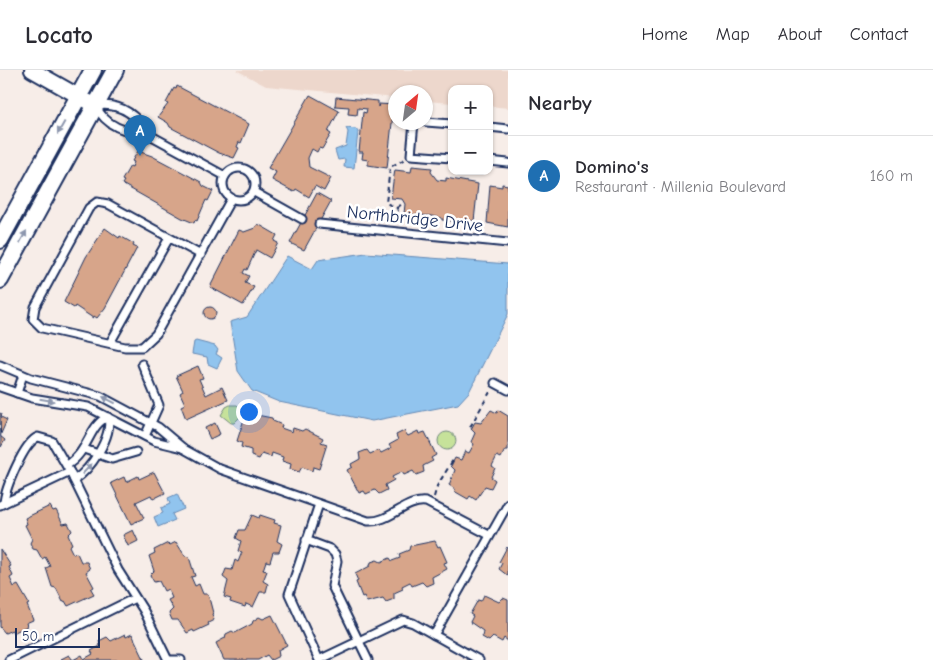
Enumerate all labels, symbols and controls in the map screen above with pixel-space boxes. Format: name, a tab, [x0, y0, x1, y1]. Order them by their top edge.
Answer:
text: Locato	[25, 21, 93, 49]
text: Home	[641, 24, 688, 45]
text: Map	[716, 24, 750, 45]
text: About	[778, 24, 822, 45]
text: Contact	[850, 24, 908, 45]
north arrow	[388, 85, 433, 130]
map controls	[448, 85, 493, 175]
button: +	[448, 85, 493, 130]
text: Nearby	[528, 91, 592, 115]
pin: A	[124, 115, 156, 156]
one-way arrow	[57, 121, 65, 135]
button: −	[448, 130, 493, 175]
text: Domino's	[575, 156, 649, 178]
text: A	[540, 167, 548, 185]
text: 160 m	[870, 167, 913, 185]
text: Restaurant · Millenia Boulevard	[575, 178, 786, 196]
street label: Northbridge Drive	[346, 201, 484, 237]
one-way arrow	[19, 231, 28, 244]
one-way arrow	[102, 396, 116, 404]
one-way arrow	[39, 397, 55, 405]
your location	[236, 399, 262, 425]
one-way arrow	[81, 463, 93, 475]
scale bar	[15, 625, 100, 648]
text: 50 m	[22, 628, 54, 645]

